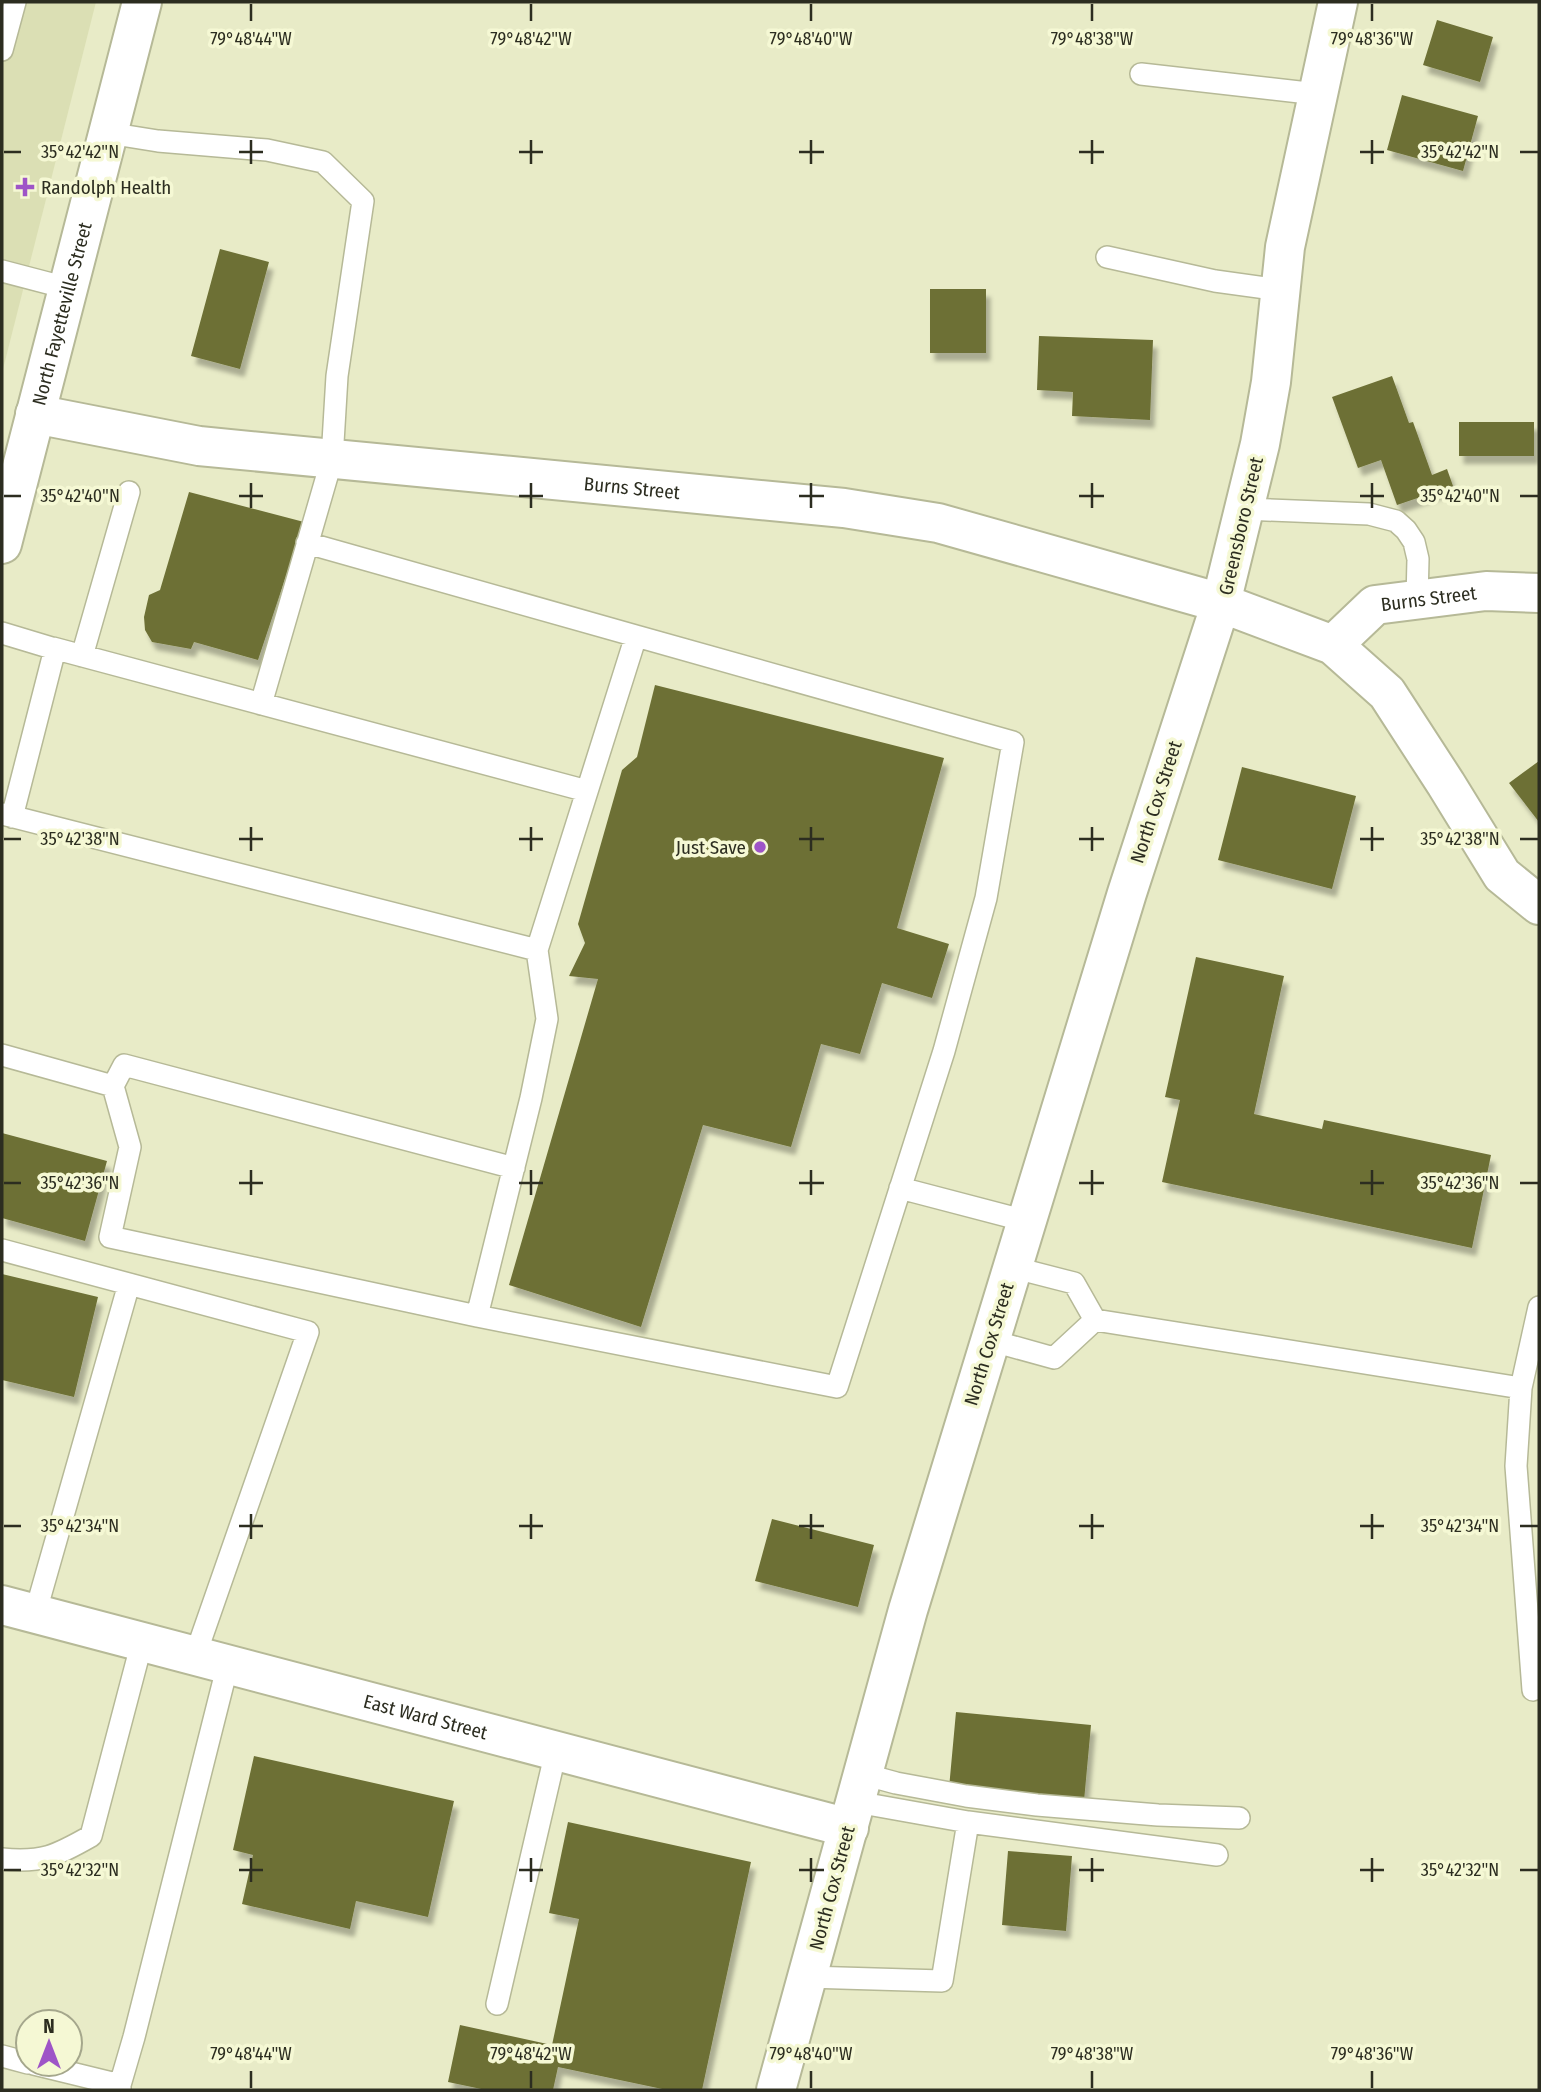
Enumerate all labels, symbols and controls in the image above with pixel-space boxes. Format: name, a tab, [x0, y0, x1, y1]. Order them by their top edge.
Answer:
text: 79°48'44"W	[210, 28, 292, 50]
text: 79°48'42"W	[490, 28, 572, 50]
text: 79°48'40"W	[770, 28, 853, 50]
text: 79°48'38"W	[1051, 28, 1134, 50]
text: 79°48'36"W	[1331, 28, 1414, 50]
text: 35°42'42"N	[41, 141, 119, 163]
text: 35°42'42"N	[1421, 141, 1499, 163]
place label: Randolph Health	[41, 176, 171, 199]
marker: Randolph Health	[15, 177, 35, 197]
street label: North Fayetteville Street	[27, 219, 96, 408]
street label: Greensboro Street	[1214, 454, 1268, 597]
street label: Burns Street	[583, 472, 682, 504]
text: 35°42'40"N	[40, 485, 120, 507]
text: 35°42'40"N	[1420, 485, 1500, 507]
street label: Burns Street	[1379, 581, 1479, 616]
street label: North Cox Street	[1125, 737, 1187, 866]
text: 35°42'38"N	[40, 828, 120, 850]
text: 35°42'38"N	[1420, 828, 1500, 850]
place label: Just Save	[676, 836, 746, 859]
marker: Just Save	[752, 839, 768, 855]
text: 35°42'36"N	[40, 1172, 120, 1194]
text: 35°42'36"N	[1420, 1172, 1500, 1194]
street label: North Cox Street	[959, 1279, 1019, 1408]
text: 35°42'34"N	[41, 1515, 119, 1537]
text: 35°42'34"N	[1421, 1515, 1499, 1537]
street label: East Ward Street	[361, 1689, 491, 1744]
street label: North Cox Street	[804, 1823, 860, 1953]
text: 35°42'32"N	[41, 1859, 119, 1881]
text: 35°42'32"N	[1421, 1859, 1499, 1881]
north arrow	[14, 2008, 84, 2078]
text: N	[43, 2015, 55, 2038]
text: 79°48'44"W	[210, 2043, 292, 2065]
text: 79°48'42"W	[490, 2043, 572, 2065]
text: 79°48'40"W	[770, 2043, 853, 2065]
text: 79°48'38"W	[1051, 2043, 1134, 2065]
text: 79°48'36"W	[1331, 2043, 1414, 2065]

